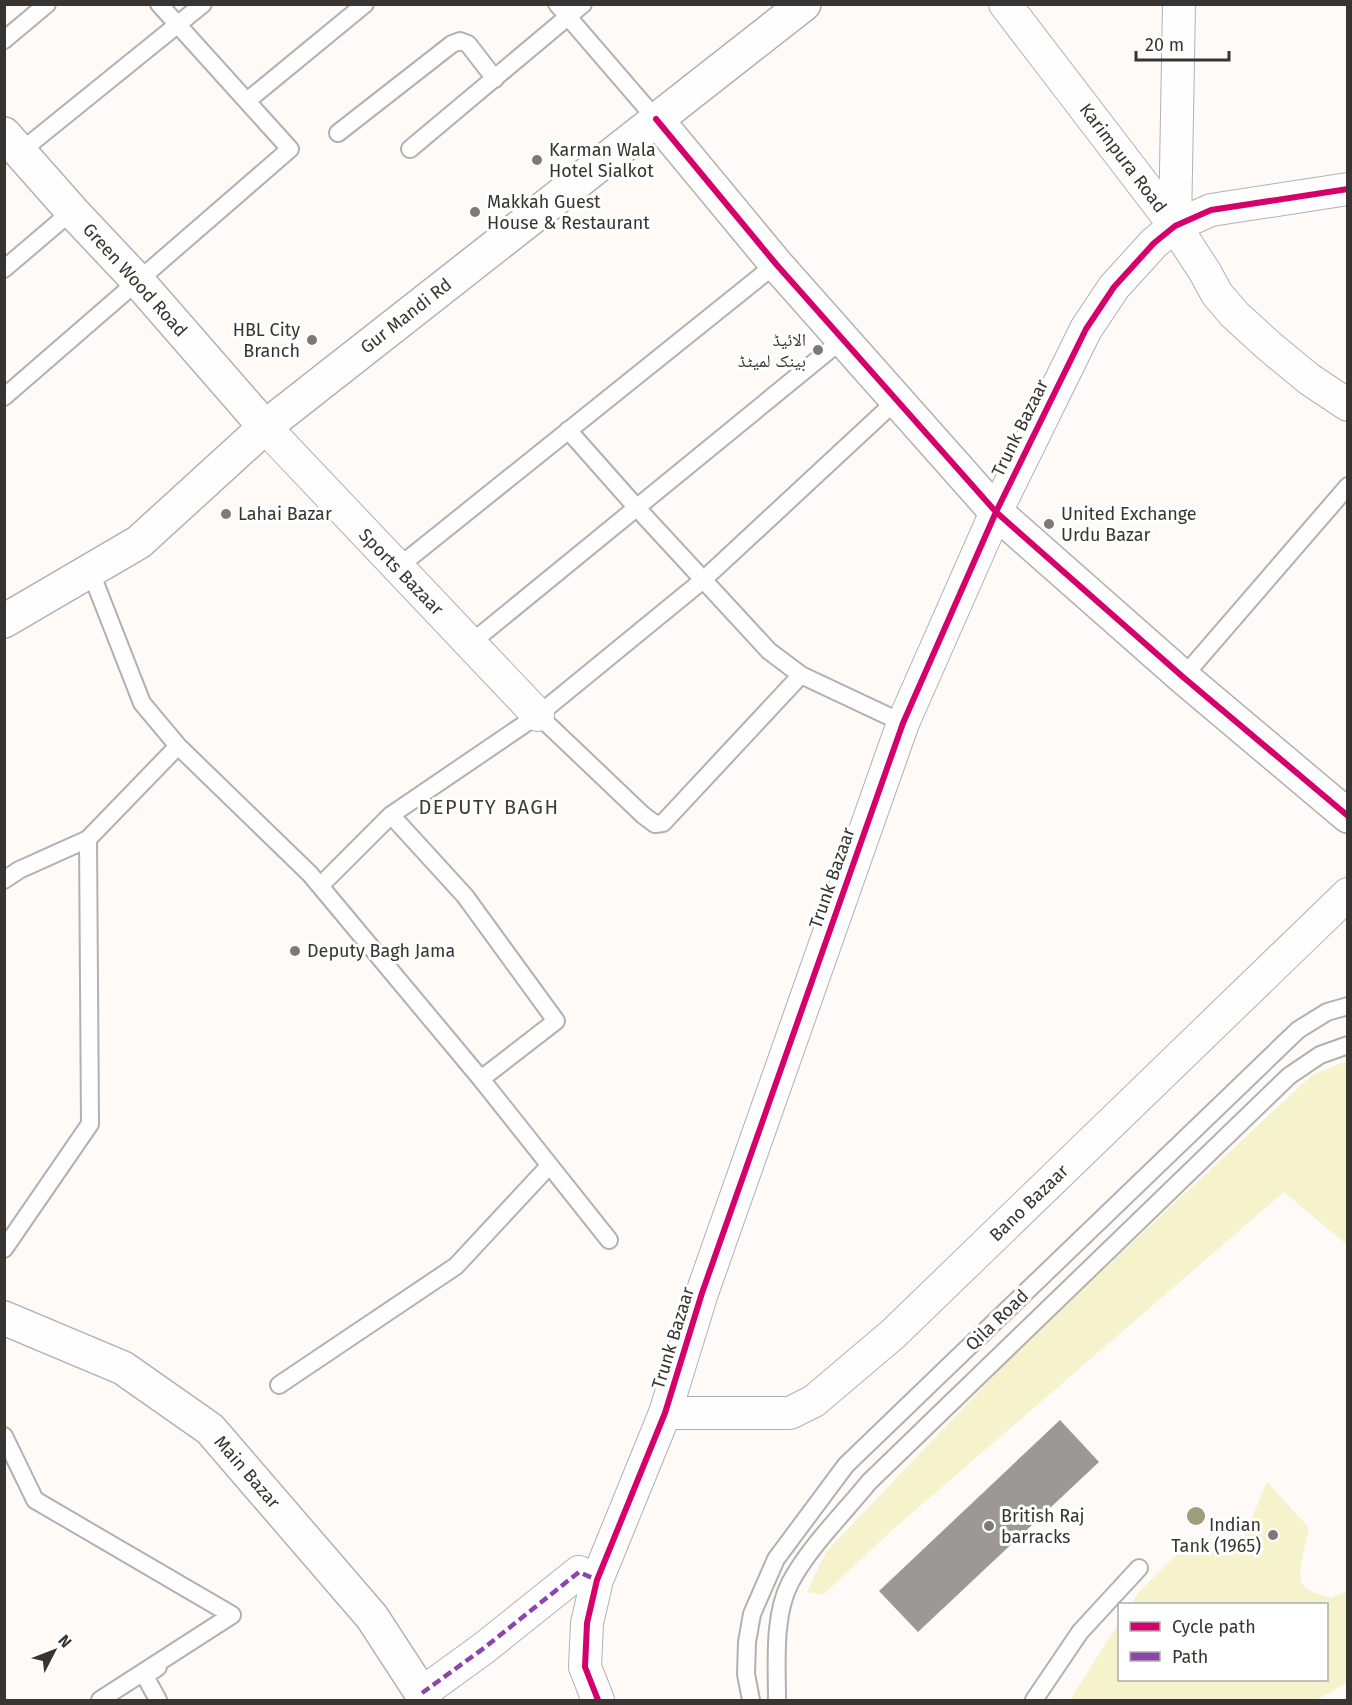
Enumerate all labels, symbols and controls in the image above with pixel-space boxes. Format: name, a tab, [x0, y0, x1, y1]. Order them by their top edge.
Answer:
scale bar	[1136, 24, 1229, 62]
text: 20 m	[1145, 34, 1184, 56]
street label: Karimpura Road	[1075, 99, 1171, 217]
place label: Karman Wala Hotel Sialkot	[549, 139, 656, 182]
marker: Karman Wala Hotel Sialkot	[530, 153, 544, 167]
place label: Makkah Guest House & Restaurant	[487, 191, 650, 234]
marker: Makkah Guest House & Restaurant	[468, 205, 482, 219]
street label: Green Wood Road	[78, 219, 192, 341]
street label: Gur Mandi Rd	[356, 274, 456, 358]
place label: HBL City Branch	[233, 319, 300, 362]
place label: الائیڈ بینک لمیٹڈ	[738, 329, 806, 372]
marker: HBL City Branch	[305, 333, 319, 347]
marker: الائیڈ بینک لمیٹڈ	[811, 343, 825, 357]
street label: Trunk Bazaar	[987, 376, 1053, 480]
place label: Lahai Bazar	[238, 503, 332, 525]
place label: United Exchange Urdu Bazar	[1061, 503, 1197, 546]
marker: Lahai Bazar	[219, 507, 233, 521]
marker: United Exchange Urdu Bazar	[1042, 517, 1056, 531]
street label: Sports Bazaar	[354, 524, 448, 620]
district label: DEPUTY BAGH	[418, 795, 560, 819]
street label: Trunk Bazaar	[804, 824, 860, 931]
place label: Deputy Bagh Jama	[307, 940, 455, 962]
marker: Deputy Bagh Jama	[288, 944, 302, 958]
street label: Bano Bazaar	[985, 1160, 1073, 1246]
street label: Trunk Bazaar	[647, 1284, 699, 1392]
street label: Qila Road	[961, 1285, 1033, 1355]
street label: Main Bazar	[209, 1431, 285, 1513]
place label: British Raj barracks	[1001, 1505, 1085, 1548]
place label: Indian Tank (1965)	[1171, 1514, 1261, 1557]
marker: British Raj barracks	[982, 1519, 996, 1533]
marker: Indian Tank (1965)	[1266, 1528, 1280, 1542]
legend	[1118, 1603, 1328, 1681]
text: Cycle path	[1172, 1616, 1256, 1638]
north arrow	[24, 1621, 84, 1681]
text: N	[54, 1631, 75, 1652]
text: Path	[1172, 1646, 1208, 1668]

